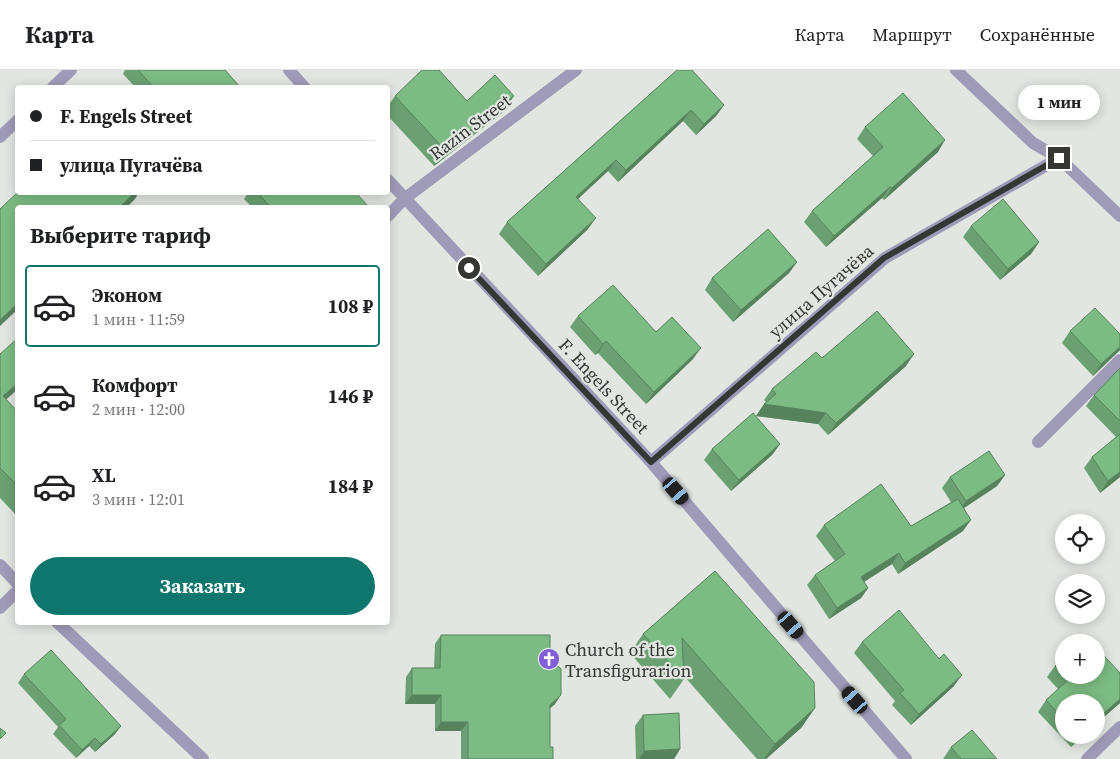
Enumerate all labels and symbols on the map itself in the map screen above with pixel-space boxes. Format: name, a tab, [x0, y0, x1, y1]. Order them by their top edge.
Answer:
callout: 1 мин	[1018, 86, 1100, 121]
street label: Razin Street	[424, 88, 516, 166]
route end	[1048, 147, 1070, 169]
street label: улица Пугачёва	[763, 238, 879, 344]
route start	[458, 257, 480, 279]
street label: F. Engels Street	[553, 333, 655, 439]
car	[660, 475, 691, 507]
car	[775, 609, 806, 641]
place label: Church of the Transfigurarion	[565, 637, 692, 683]
church icon: Church of the Transfigurarion	[537, 647, 561, 671]
car	[839, 684, 870, 716]

